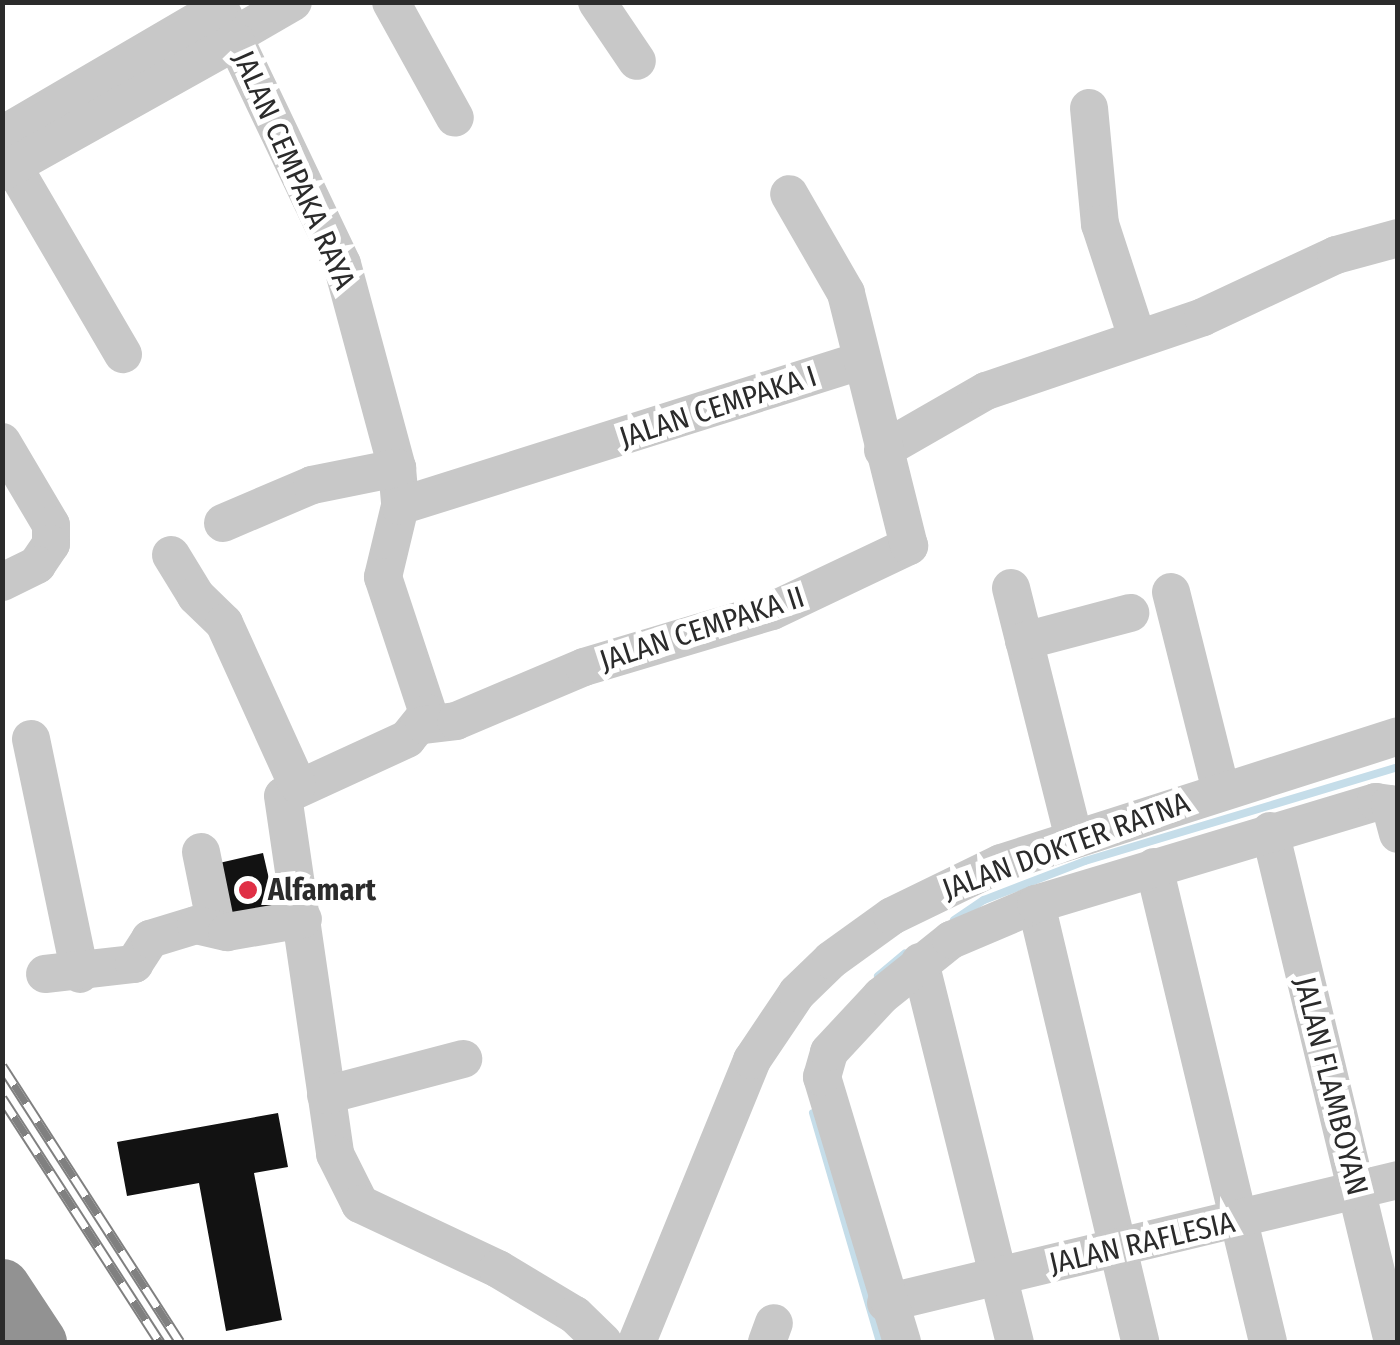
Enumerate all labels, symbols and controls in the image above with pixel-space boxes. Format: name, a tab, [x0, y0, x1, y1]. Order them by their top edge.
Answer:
street label: JALAN CEMPAKA RAYA	[225, 45, 363, 295]
street label: JALAN CEMPAKA I	[615, 358, 821, 456]
street label: JALAN CEMPAKA II	[595, 579, 809, 679]
street label: JALAN DOKTER RATNA	[938, 785, 1194, 907]
place label: Alfamart	[268, 872, 376, 908]
marker: Alfamart	[237, 879, 259, 901]
street label: JALAN FLAMBOYAN	[1286, 973, 1376, 1199]
street label: JALAN RAFLESIA	[1046, 1204, 1238, 1282]

